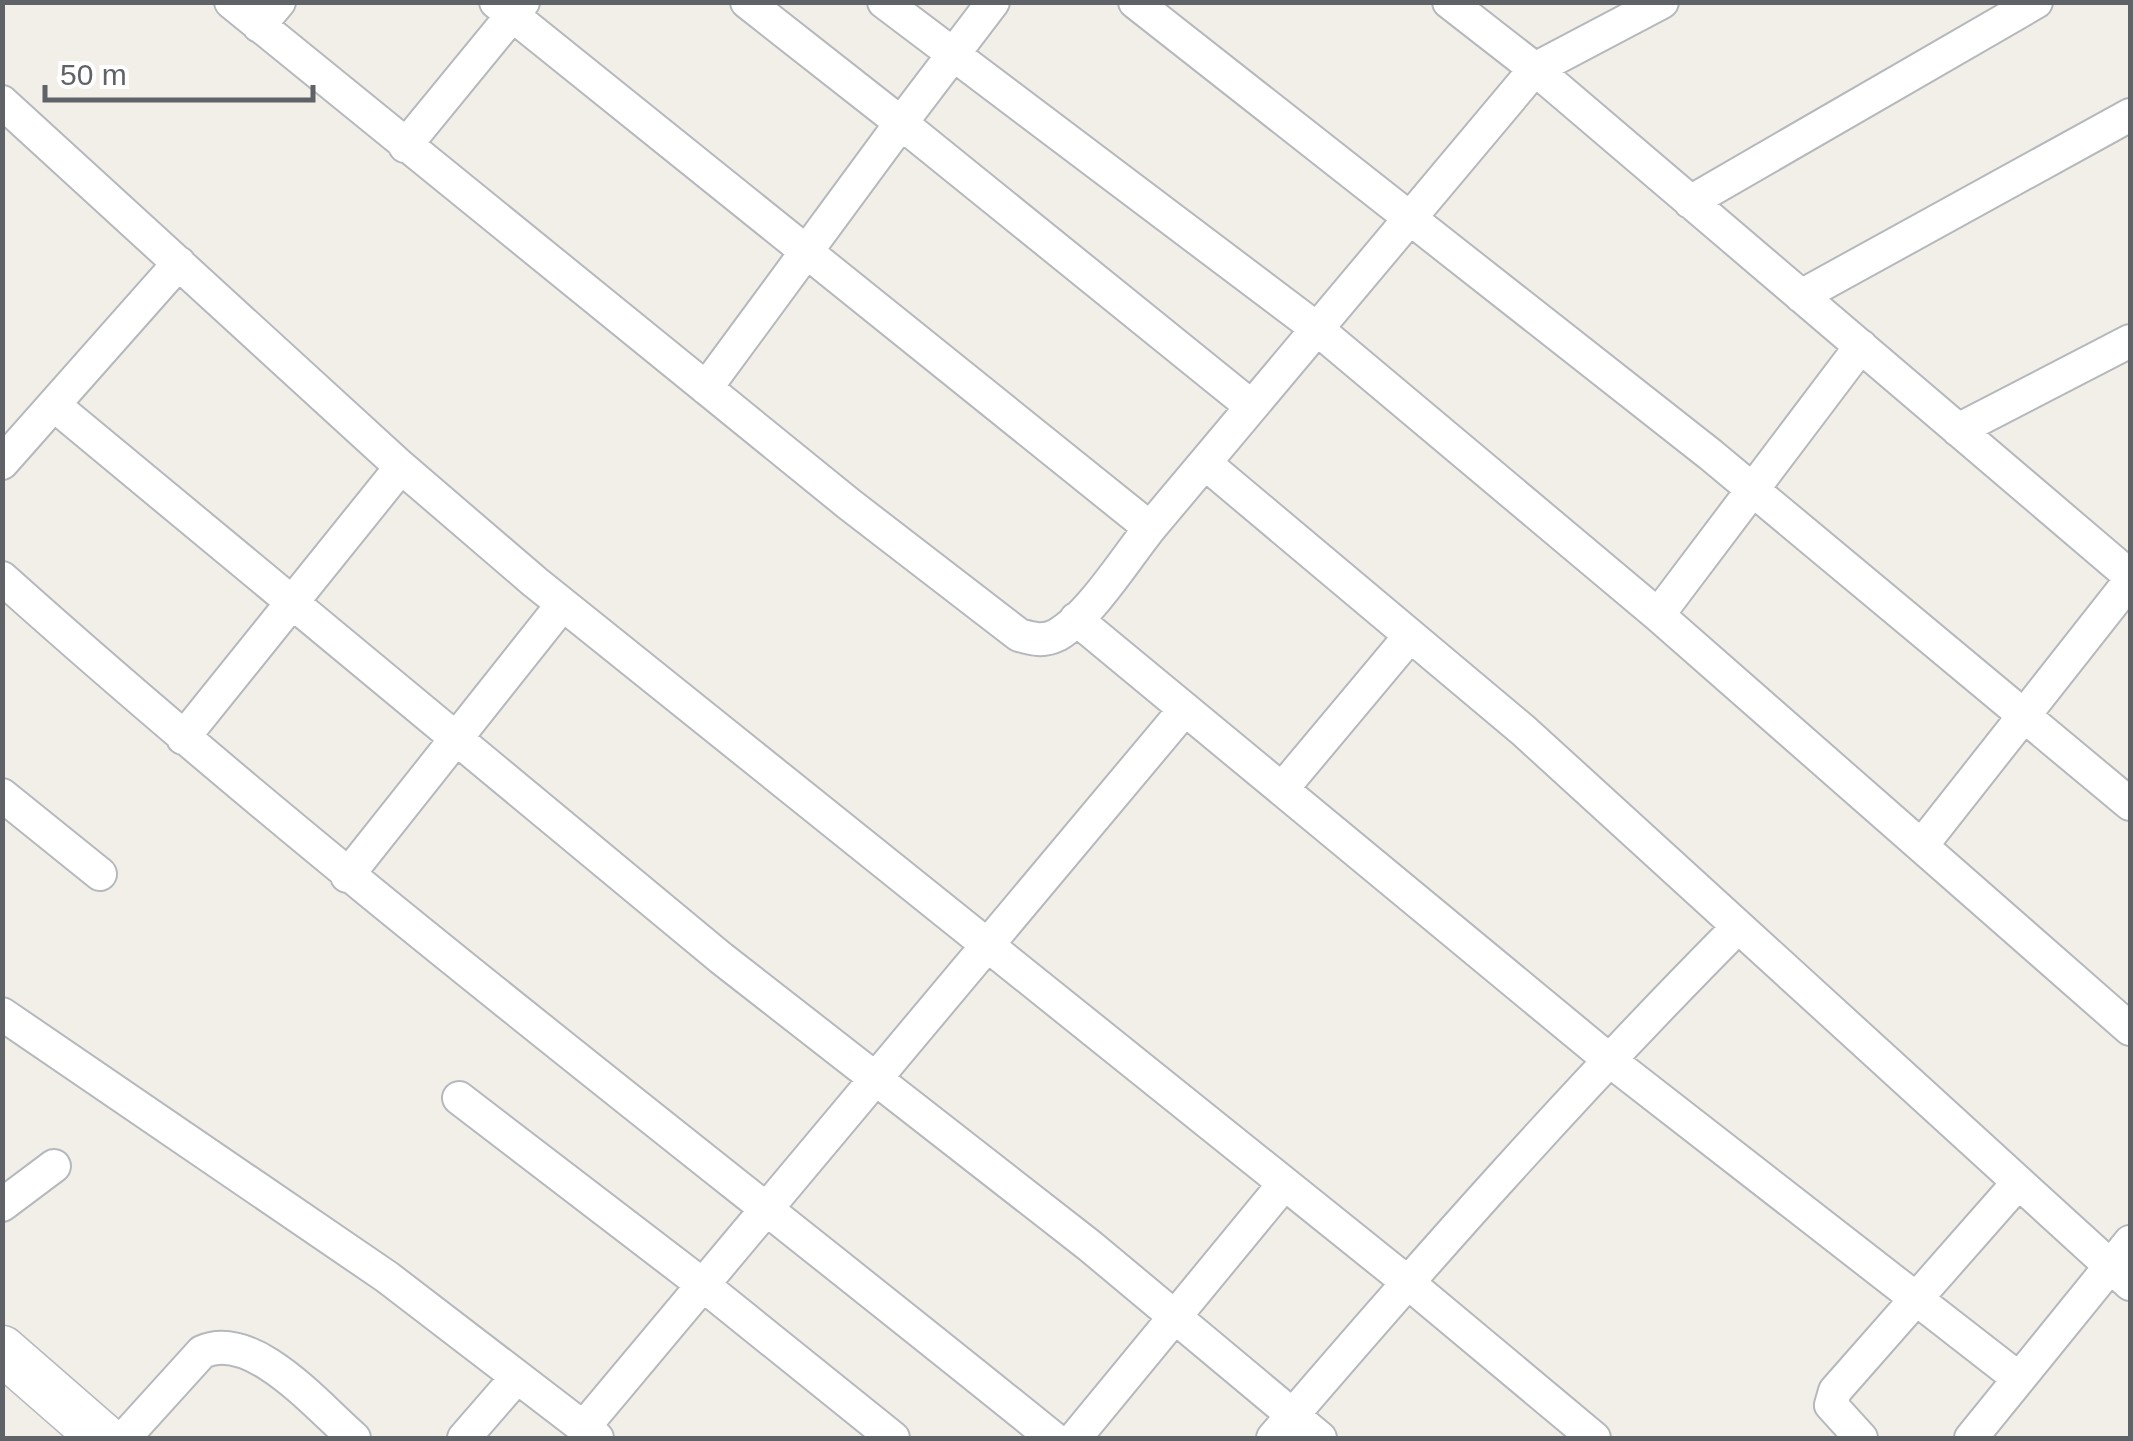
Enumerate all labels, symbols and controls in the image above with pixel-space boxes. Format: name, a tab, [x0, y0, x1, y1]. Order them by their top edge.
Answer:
scale bar	[45, 40, 312, 102]
text: 50 m	[60, 58, 127, 91]

